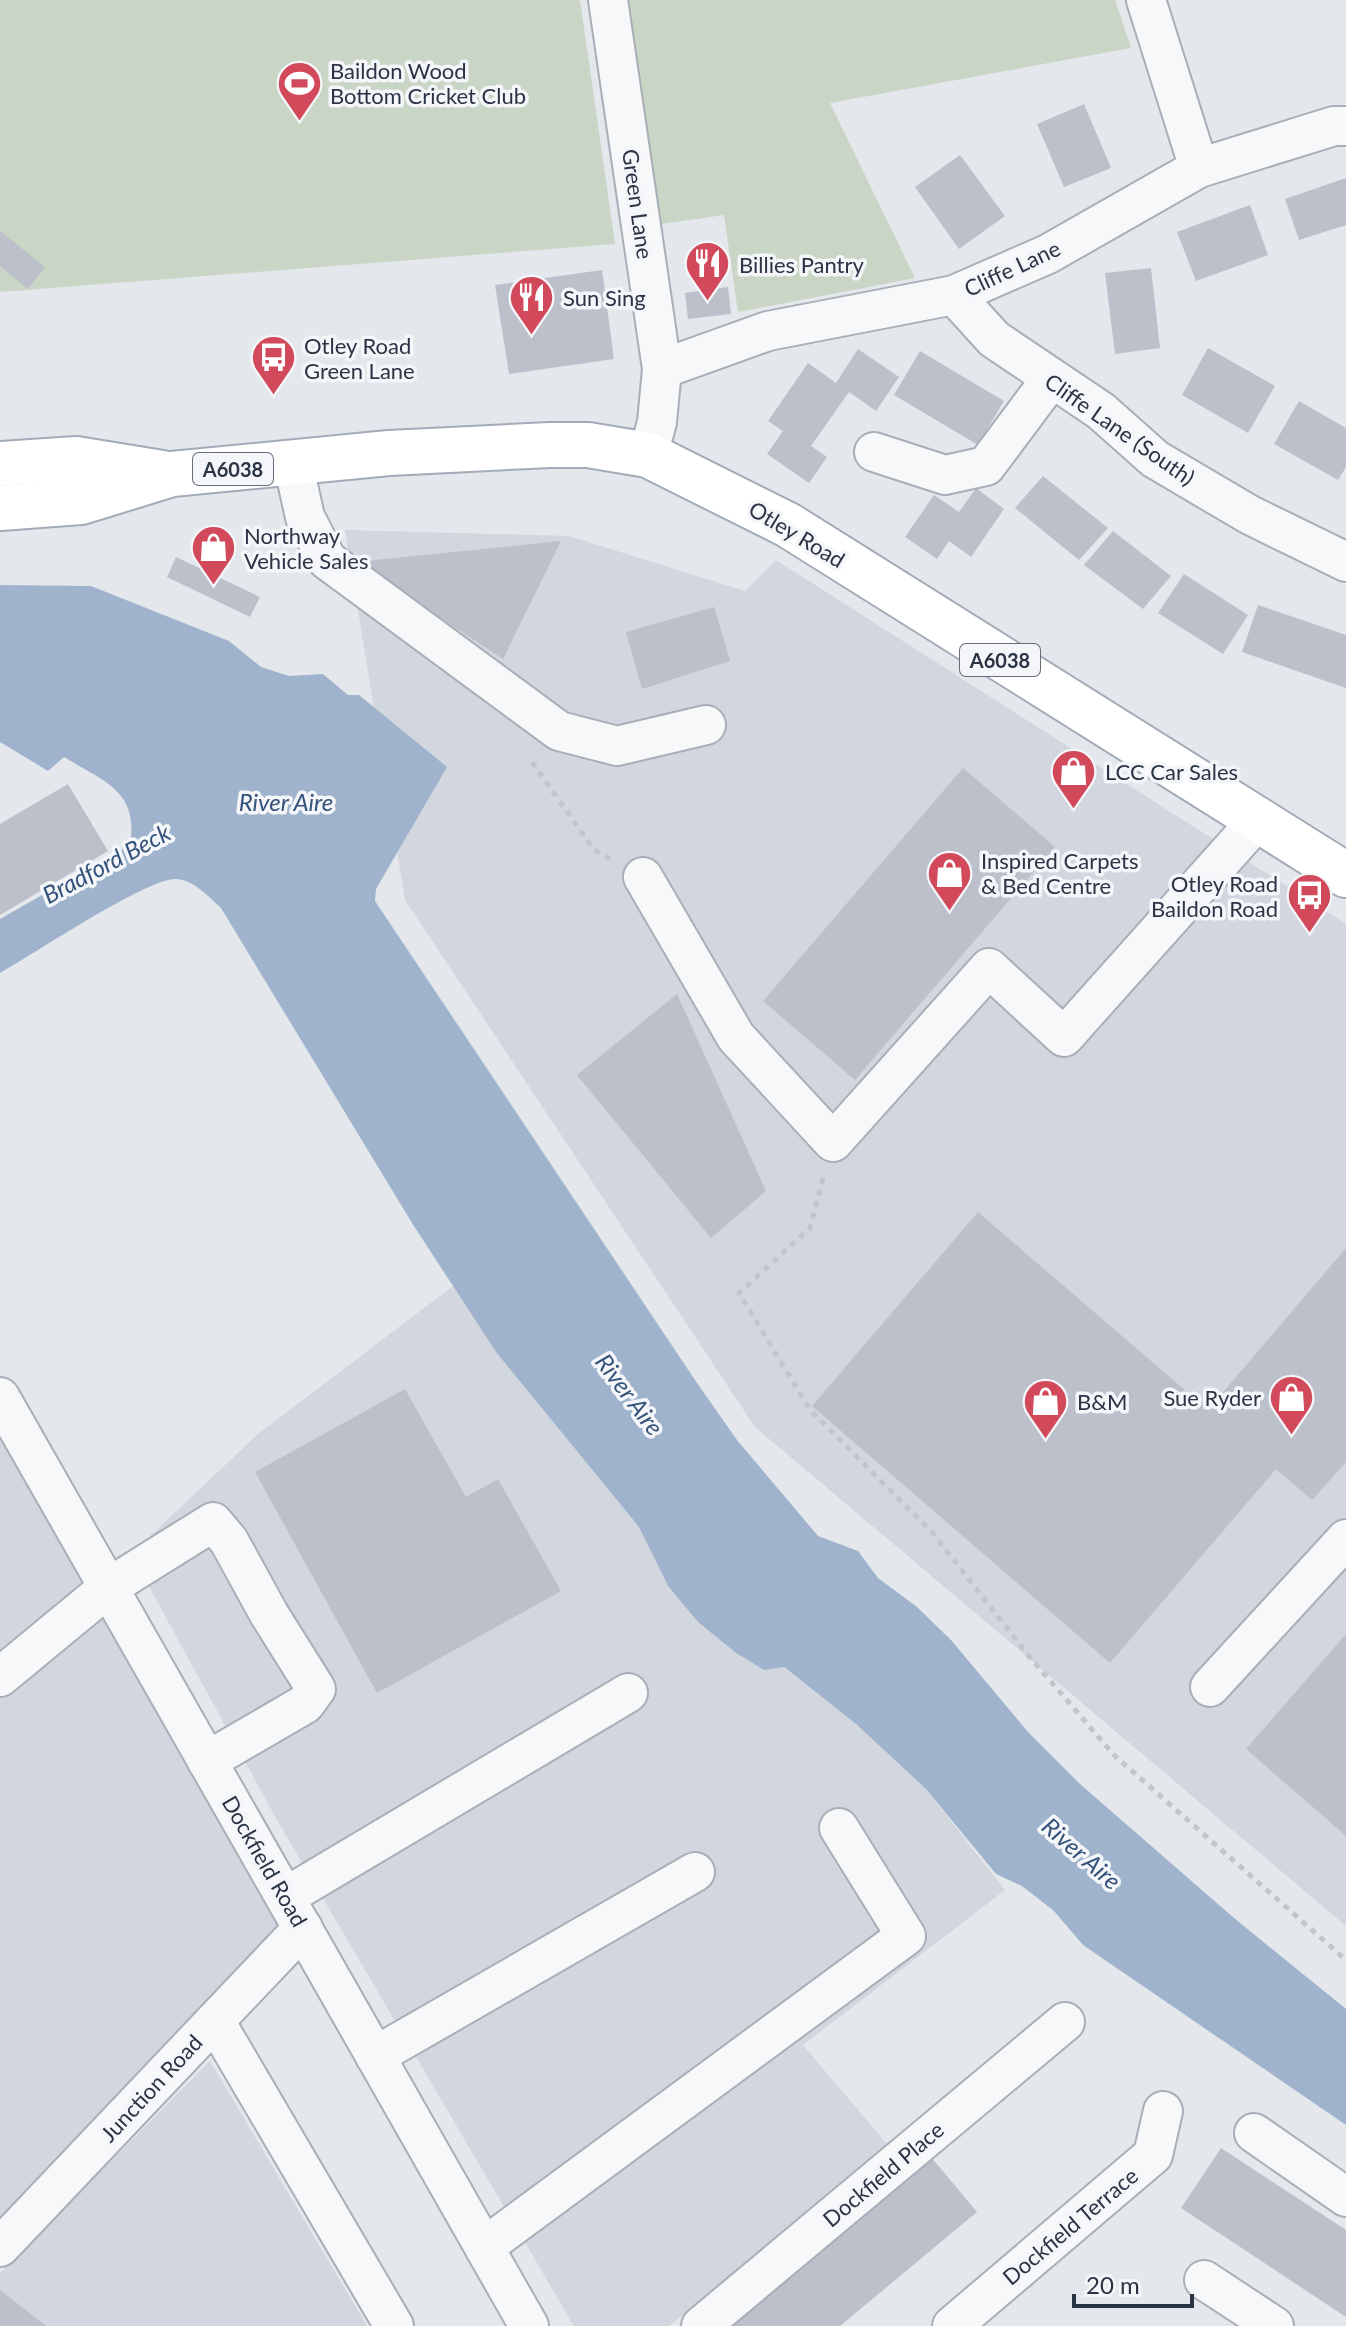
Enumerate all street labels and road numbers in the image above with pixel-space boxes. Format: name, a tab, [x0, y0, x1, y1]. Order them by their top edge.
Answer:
street label: Green Lane	[617, 147, 659, 261]
street label: Cliffe Lane	[960, 234, 1064, 302]
street label: Cliffe Lane (South)	[1040, 367, 1200, 491]
road number: A6038	[193, 453, 273, 485]
street label: Otley Road	[744, 495, 850, 573]
road number: A6038	[960, 644, 1040, 676]
street label: Dockfield Road	[217, 1791, 313, 1931]
street label: Junction Road	[94, 2029, 208, 2147]
street label: Dockfield Place	[817, 2116, 949, 2232]
street label: Dockfield Terrace	[997, 2162, 1143, 2290]

